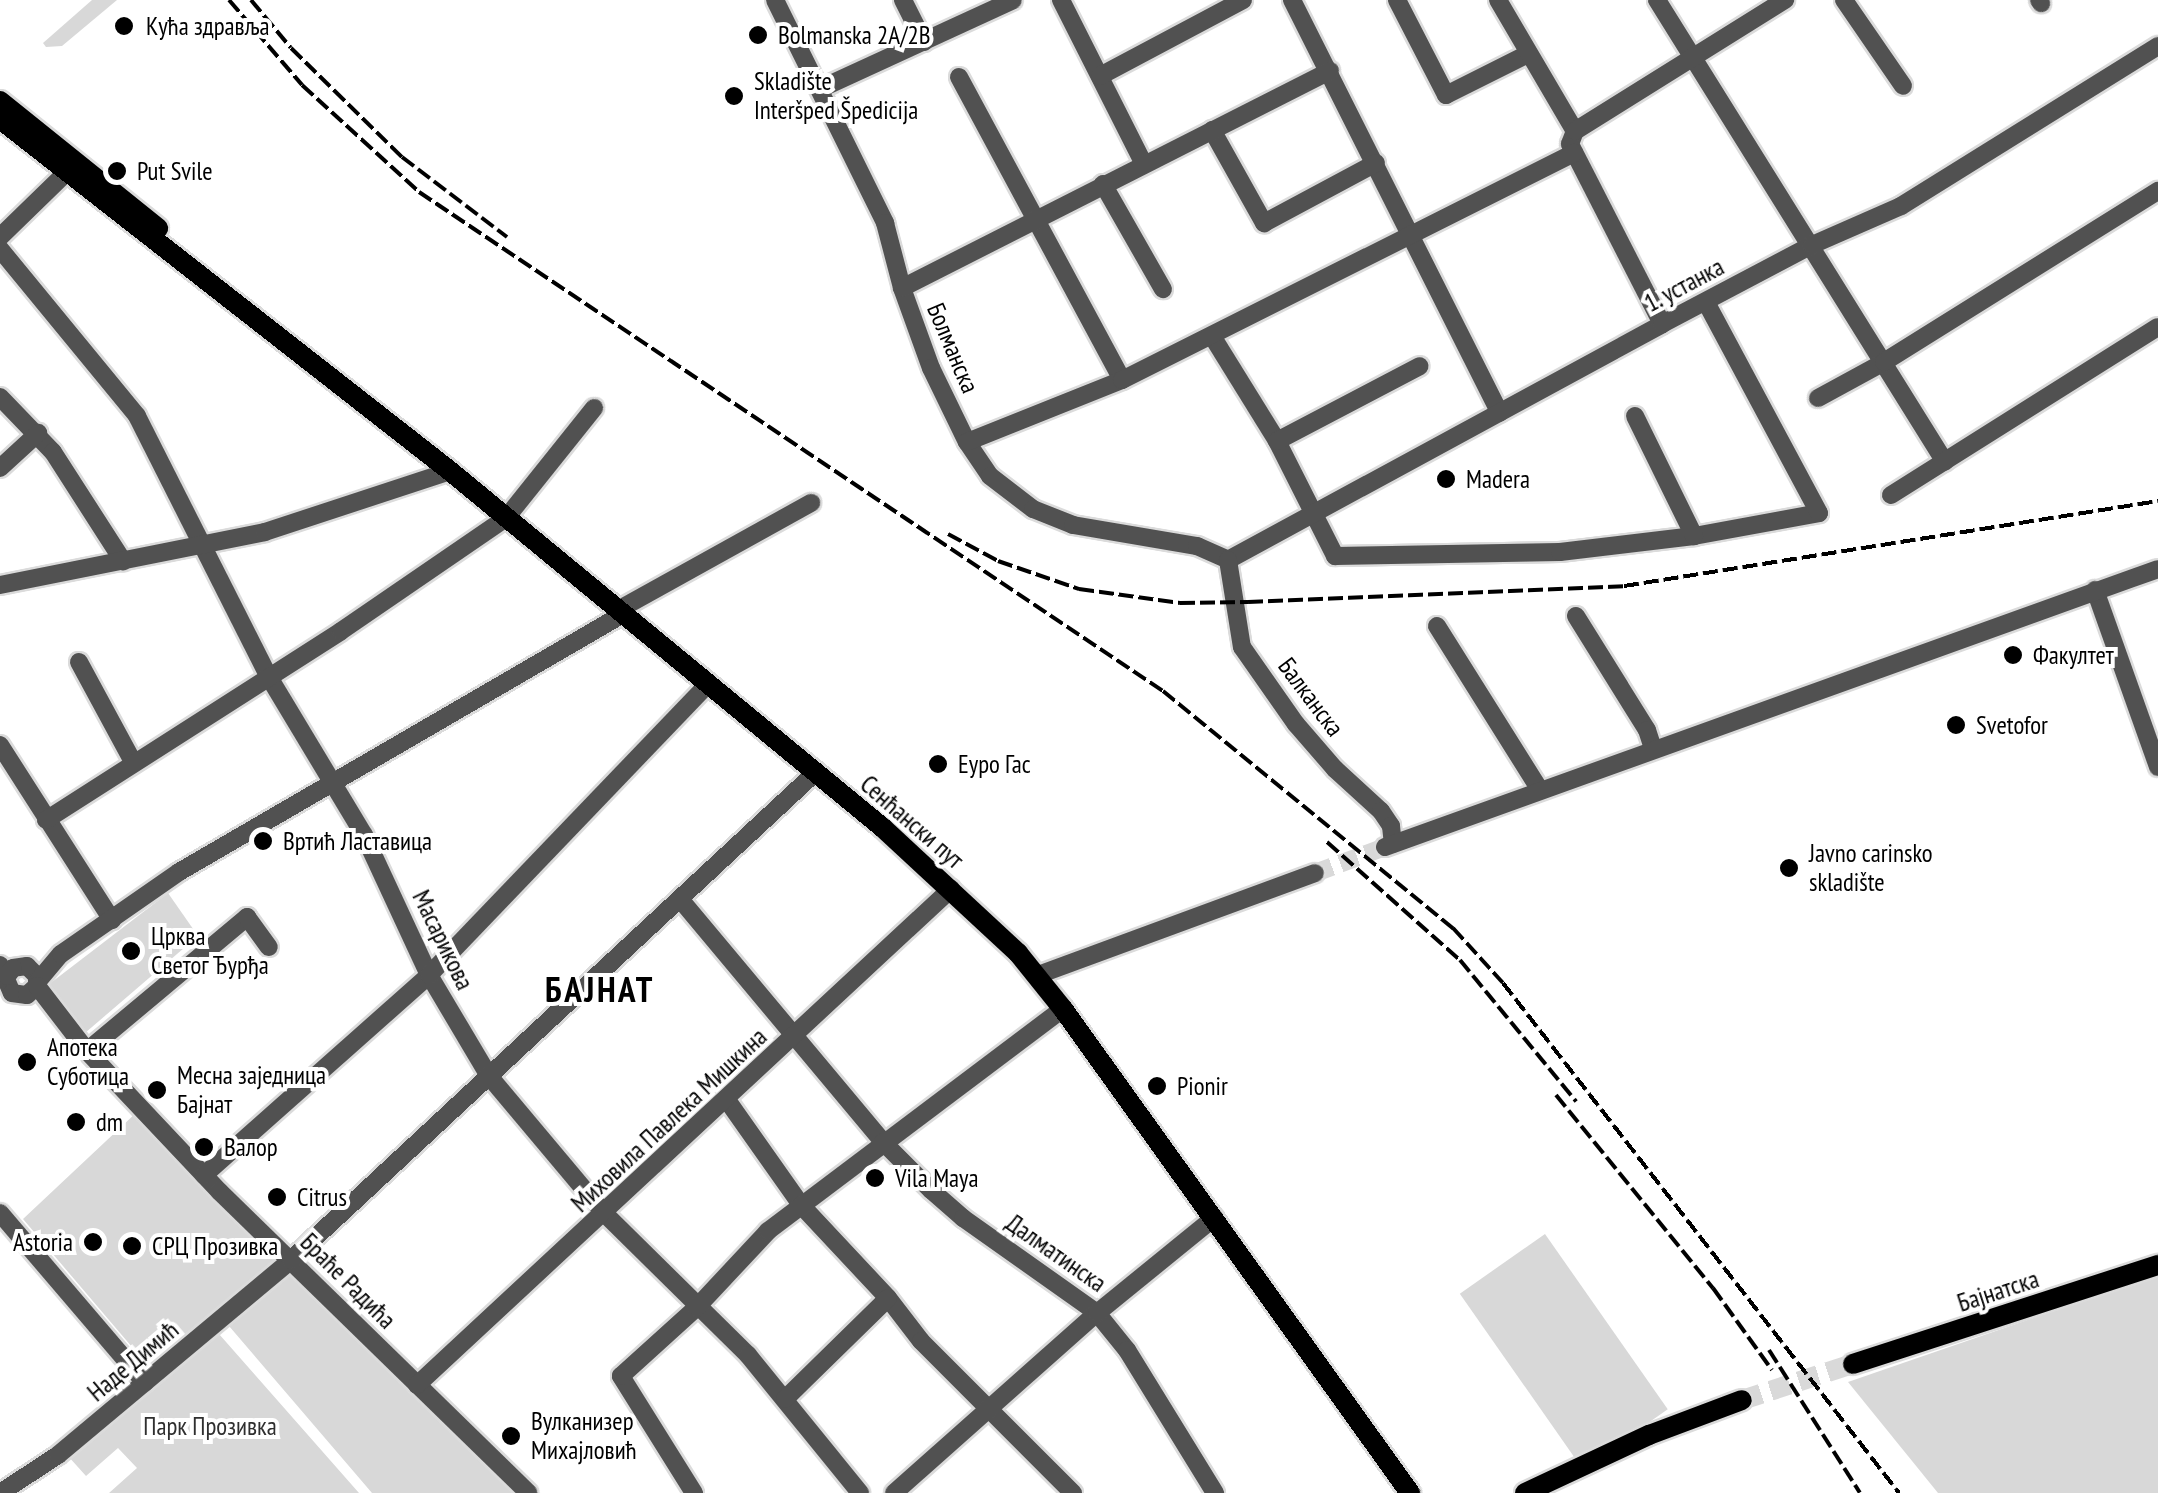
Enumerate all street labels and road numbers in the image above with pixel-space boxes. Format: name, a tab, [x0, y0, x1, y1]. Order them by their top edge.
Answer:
street label: 1. устанка	[1638, 251, 1730, 319]
street label: Болманска	[921, 299, 985, 397]
street label: Балканска	[1272, 652, 1350, 742]
street label: Сенћански пут	[854, 769, 970, 875]
street label: Масарикова	[406, 885, 480, 995]
street label: Миховила Павлека Мишкина	[565, 1022, 773, 1218]
street label: Далматинска	[1000, 1208, 1112, 1298]
street label: Браће Радића	[294, 1227, 402, 1335]
street label: Бајнатска	[1954, 1264, 2042, 1318]
street label: Наде Димић	[81, 1314, 185, 1408]

